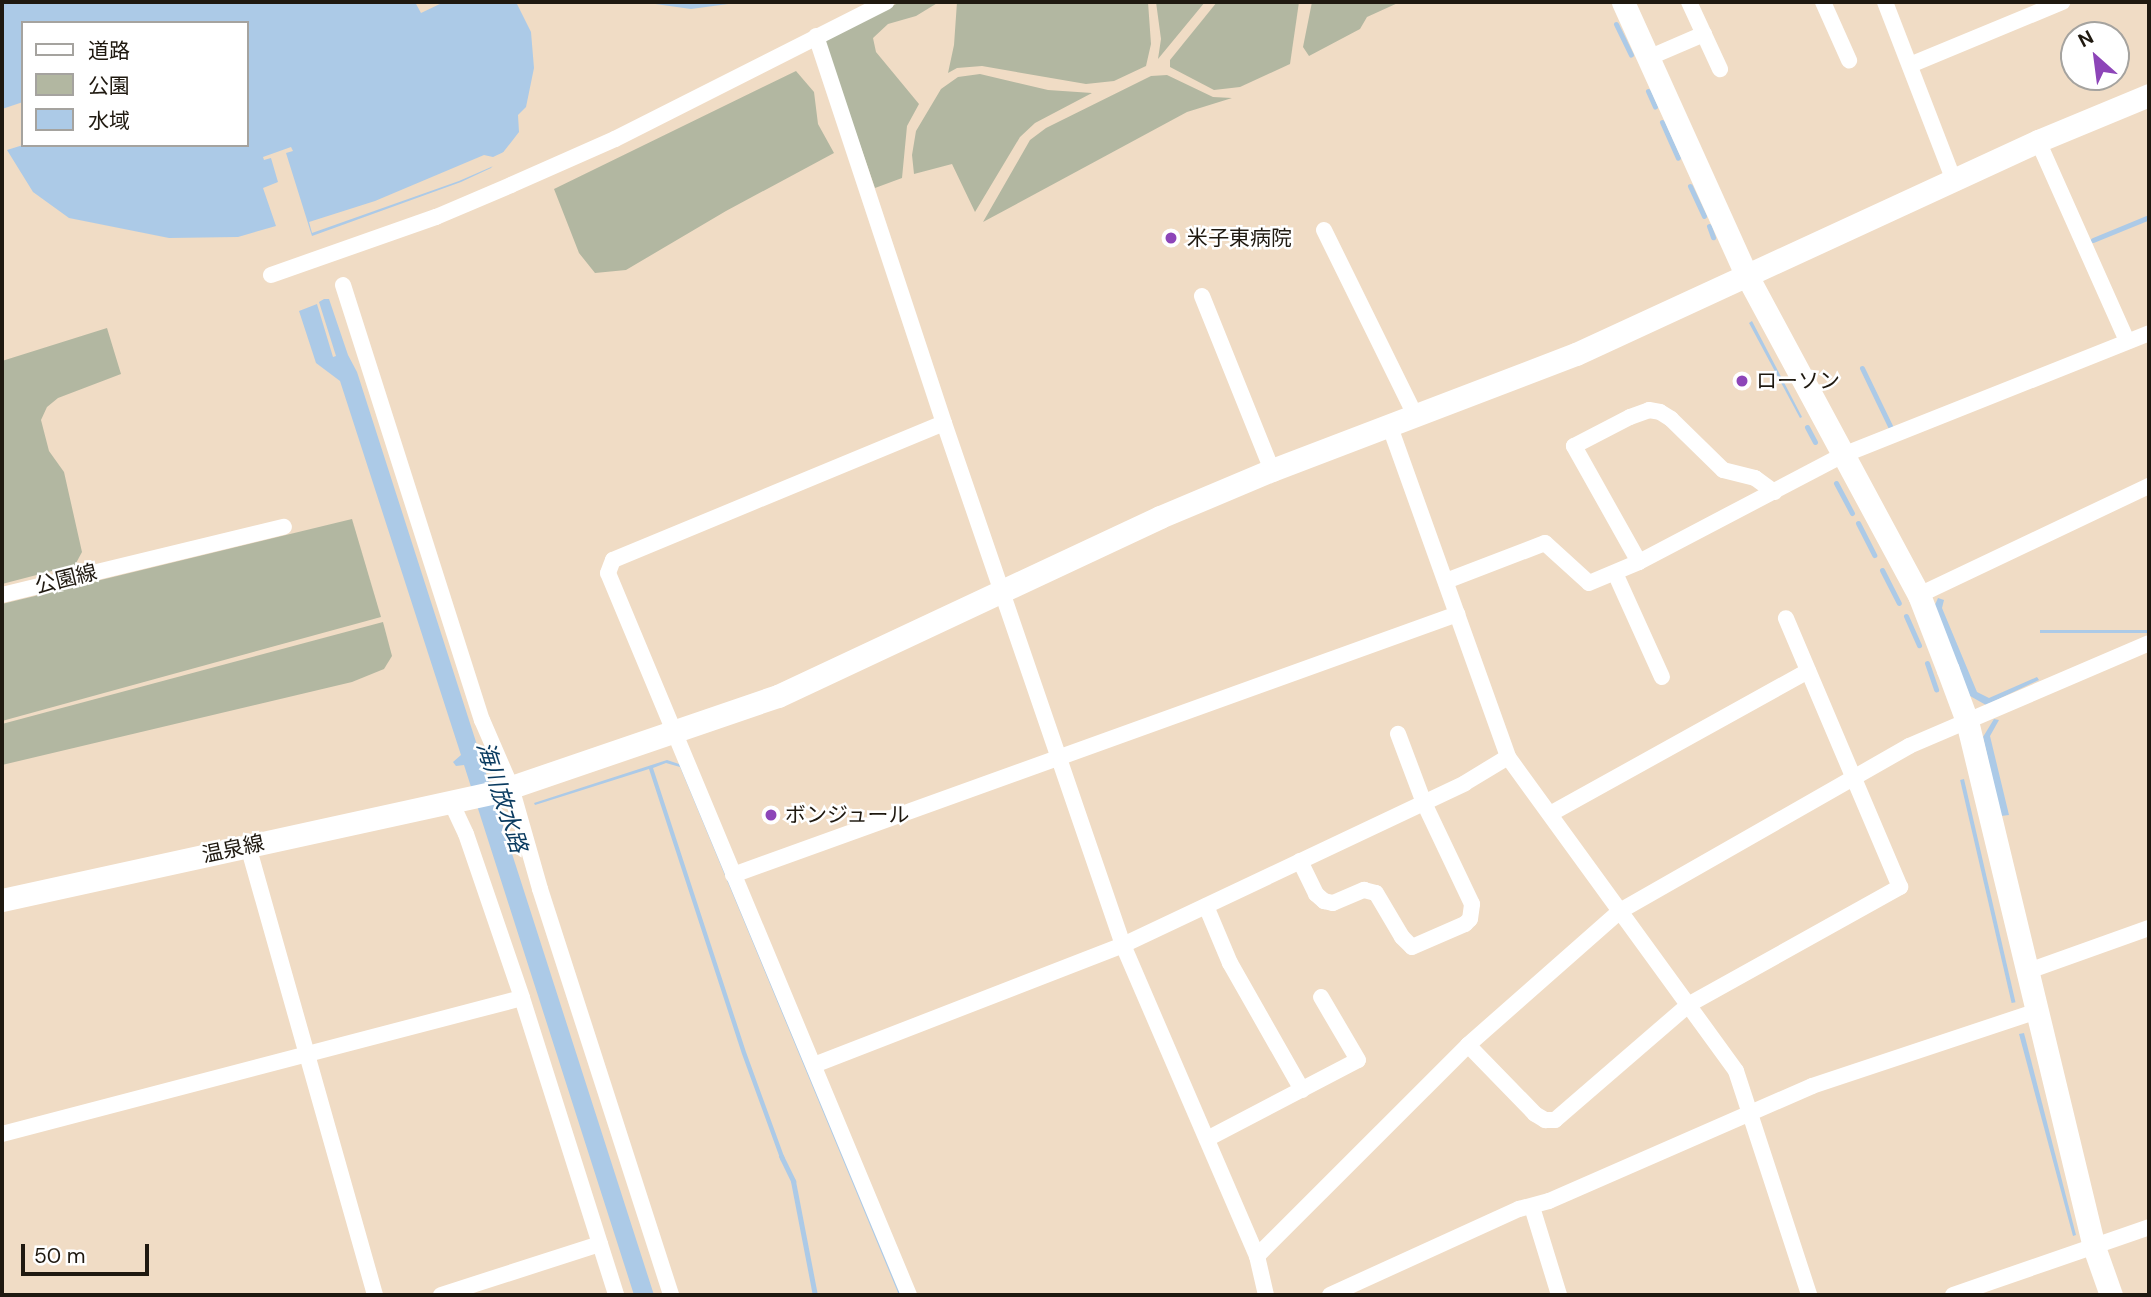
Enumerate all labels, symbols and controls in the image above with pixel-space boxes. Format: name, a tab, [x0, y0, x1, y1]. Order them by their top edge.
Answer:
legend	[21, 21, 248, 147]
north arrow	[2060, 21, 2130, 91]
text: N	[2074, 24, 2098, 53]
text: 道路	[88, 37, 130, 65]
text: 公園	[88, 72, 130, 100]
text: 水域	[88, 107, 130, 135]
place label: 米子東病院	[1187, 225, 1292, 251]
marker: 米子東病院	[1161, 228, 1181, 248]
place label: ローソン	[1756, 368, 1840, 394]
marker: ローソン	[1734, 373, 1750, 389]
street label: 公園線	[32, 559, 100, 599]
water label: 海川放水路	[471, 738, 533, 856]
place label: ボンジュール	[785, 802, 911, 828]
marker: ボンジュール	[763, 807, 779, 823]
street label: 温泉線	[200, 830, 266, 868]
scale bar	[24, 1230, 152, 1274]
text: 50 m	[34, 1242, 85, 1270]

